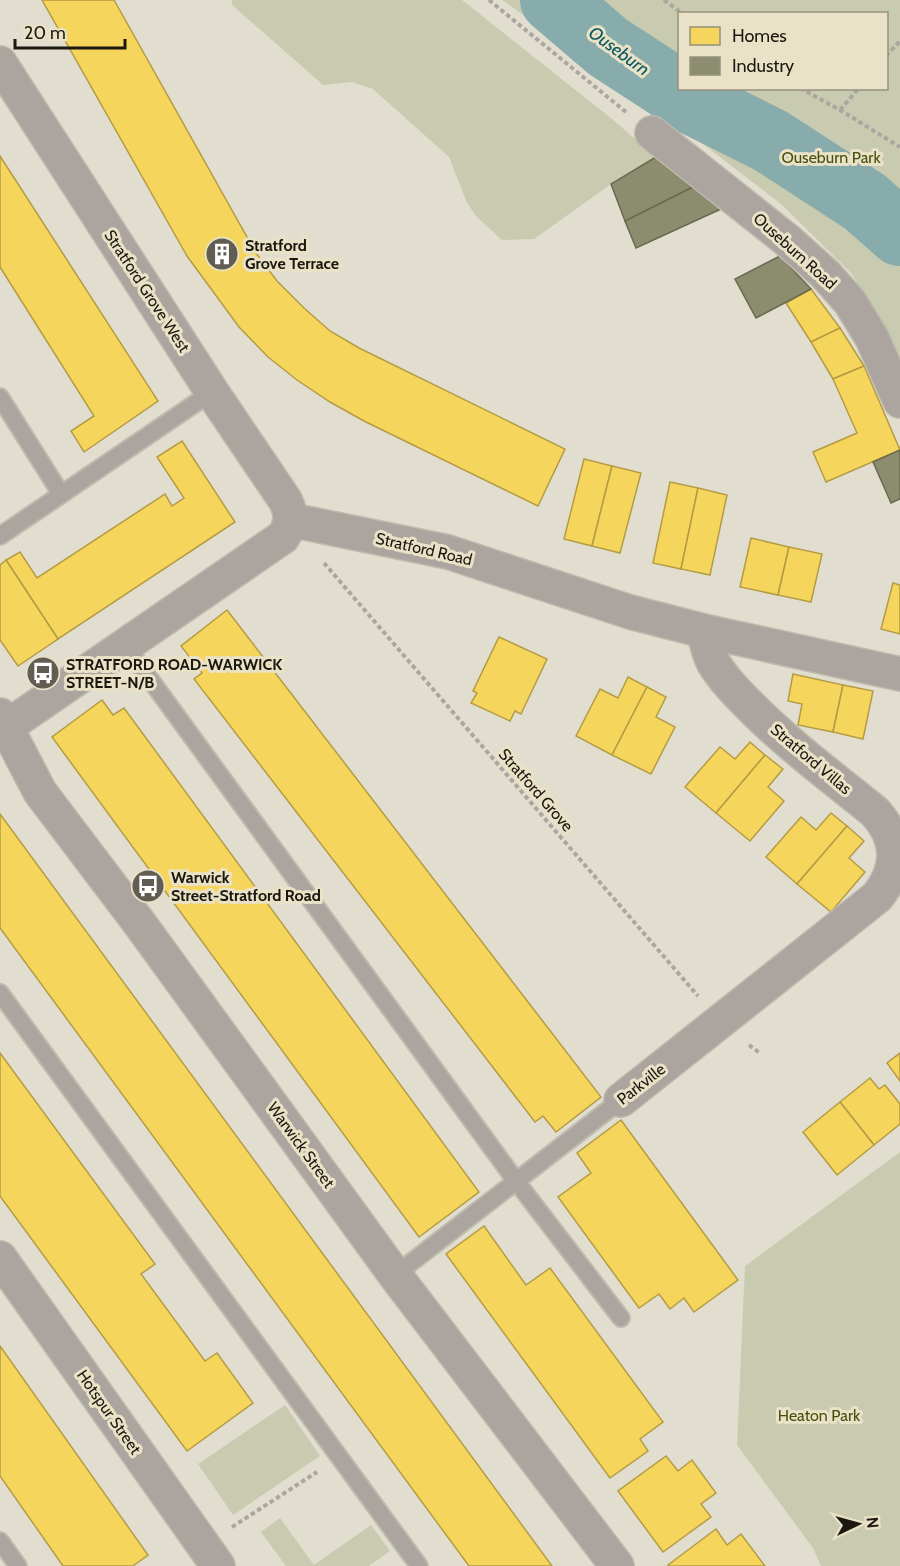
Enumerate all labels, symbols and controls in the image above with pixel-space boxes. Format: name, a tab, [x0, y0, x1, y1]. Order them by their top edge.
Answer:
scale bar	[15, 12, 124, 50]
legend	[678, 12, 888, 90]
text: 20 m	[24, 22, 66, 44]
water label: Ouseburn	[584, 22, 654, 80]
text: Homes	[732, 25, 787, 47]
text: Industry	[732, 55, 794, 77]
park label: Ouseburn Park	[781, 148, 881, 167]
street label: Ouseburn Road	[750, 209, 840, 293]
street label: Stratford Grove West	[100, 226, 194, 356]
building icon: Stratford Grove Terrace	[204, 236, 240, 272]
place label: Stratford Grove Terrace	[245, 236, 339, 273]
street label: Stratford Road	[374, 529, 474, 569]
bus stop icon: STRATFORD ROAD-WARWICK STREET-N/B	[25, 655, 61, 691]
place label: STRATFORD ROAD-WARWICK STREET-N/B	[66, 655, 282, 692]
street label: Stratford Villas	[767, 720, 855, 798]
street label: Stratford Grove	[495, 745, 577, 835]
bus stop icon: Warwick Street-Stratford Road	[130, 868, 166, 904]
place label: Warwick Street-Stratford Road	[171, 868, 321, 905]
street label: Parkville	[613, 1059, 669, 1109]
street label: Warwick Street	[264, 1098, 339, 1192]
street label: Hotspur Street	[73, 1366, 145, 1458]
park label: Heaton Park	[778, 1406, 861, 1425]
north arrow	[828, 1494, 888, 1554]
text: N	[862, 1516, 882, 1529]

